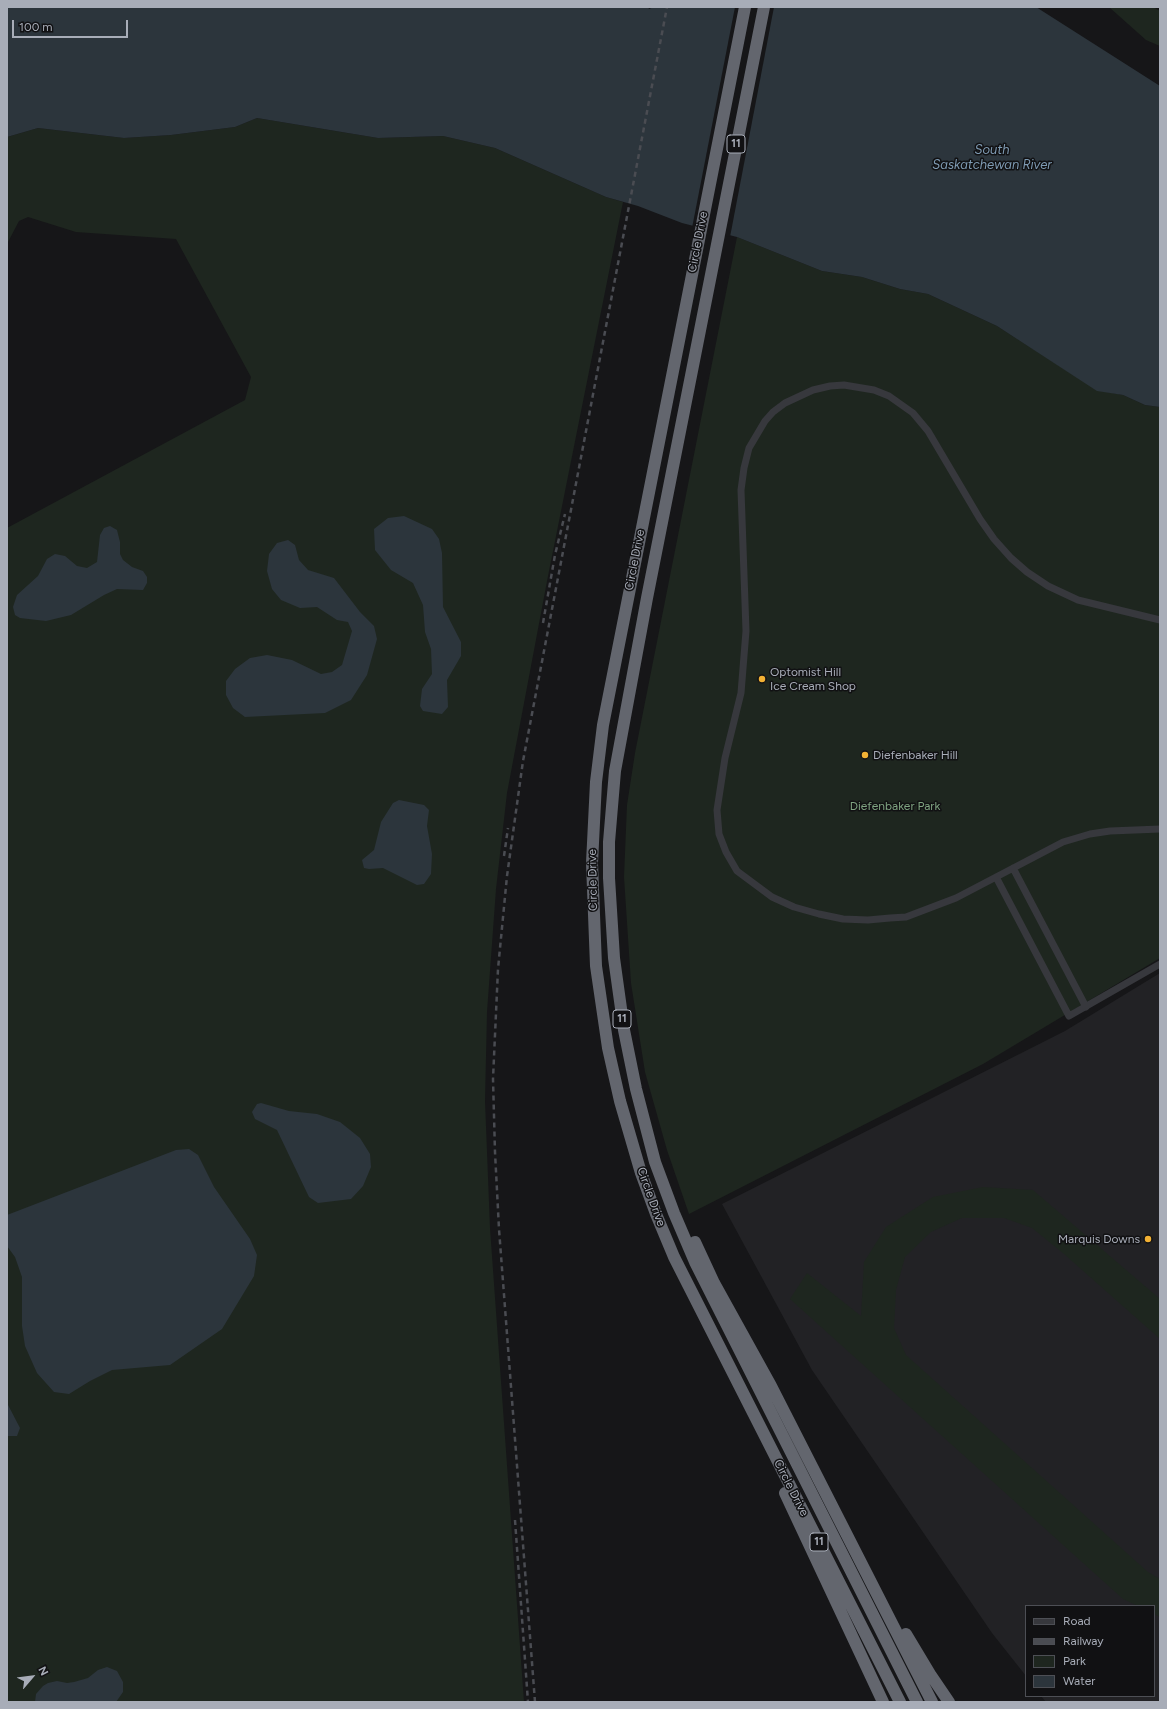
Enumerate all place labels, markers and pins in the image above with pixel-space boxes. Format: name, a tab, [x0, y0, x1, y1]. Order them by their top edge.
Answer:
place label: Optomist Hill Ice Cream Shop	[770, 665, 856, 693]
marker: Optomist Hill Ice Cream Shop	[757, 674, 767, 684]
place label: Diefenbaker Hill	[873, 748, 958, 762]
marker: Diefenbaker Hill	[860, 750, 870, 760]
place label: Marquis Downs	[1058, 1232, 1140, 1246]
marker: Marquis Downs	[1143, 1234, 1153, 1244]

